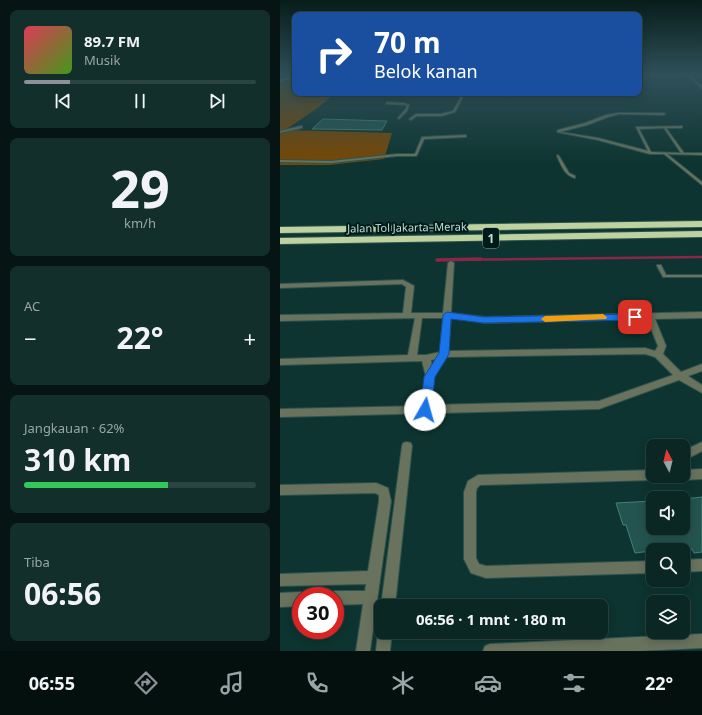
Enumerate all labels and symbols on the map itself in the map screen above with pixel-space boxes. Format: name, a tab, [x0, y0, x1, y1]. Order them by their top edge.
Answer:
street label: Jalan Tol Jakarta–Merak	[346, 218, 467, 236]
road number: 1	[483, 228, 499, 248]
pin	[618, 300, 652, 334]
position arrow	[404, 389, 446, 431]
north arrow	[646, 439, 690, 483]
speed limit sign: 30	[292, 587, 344, 639]

